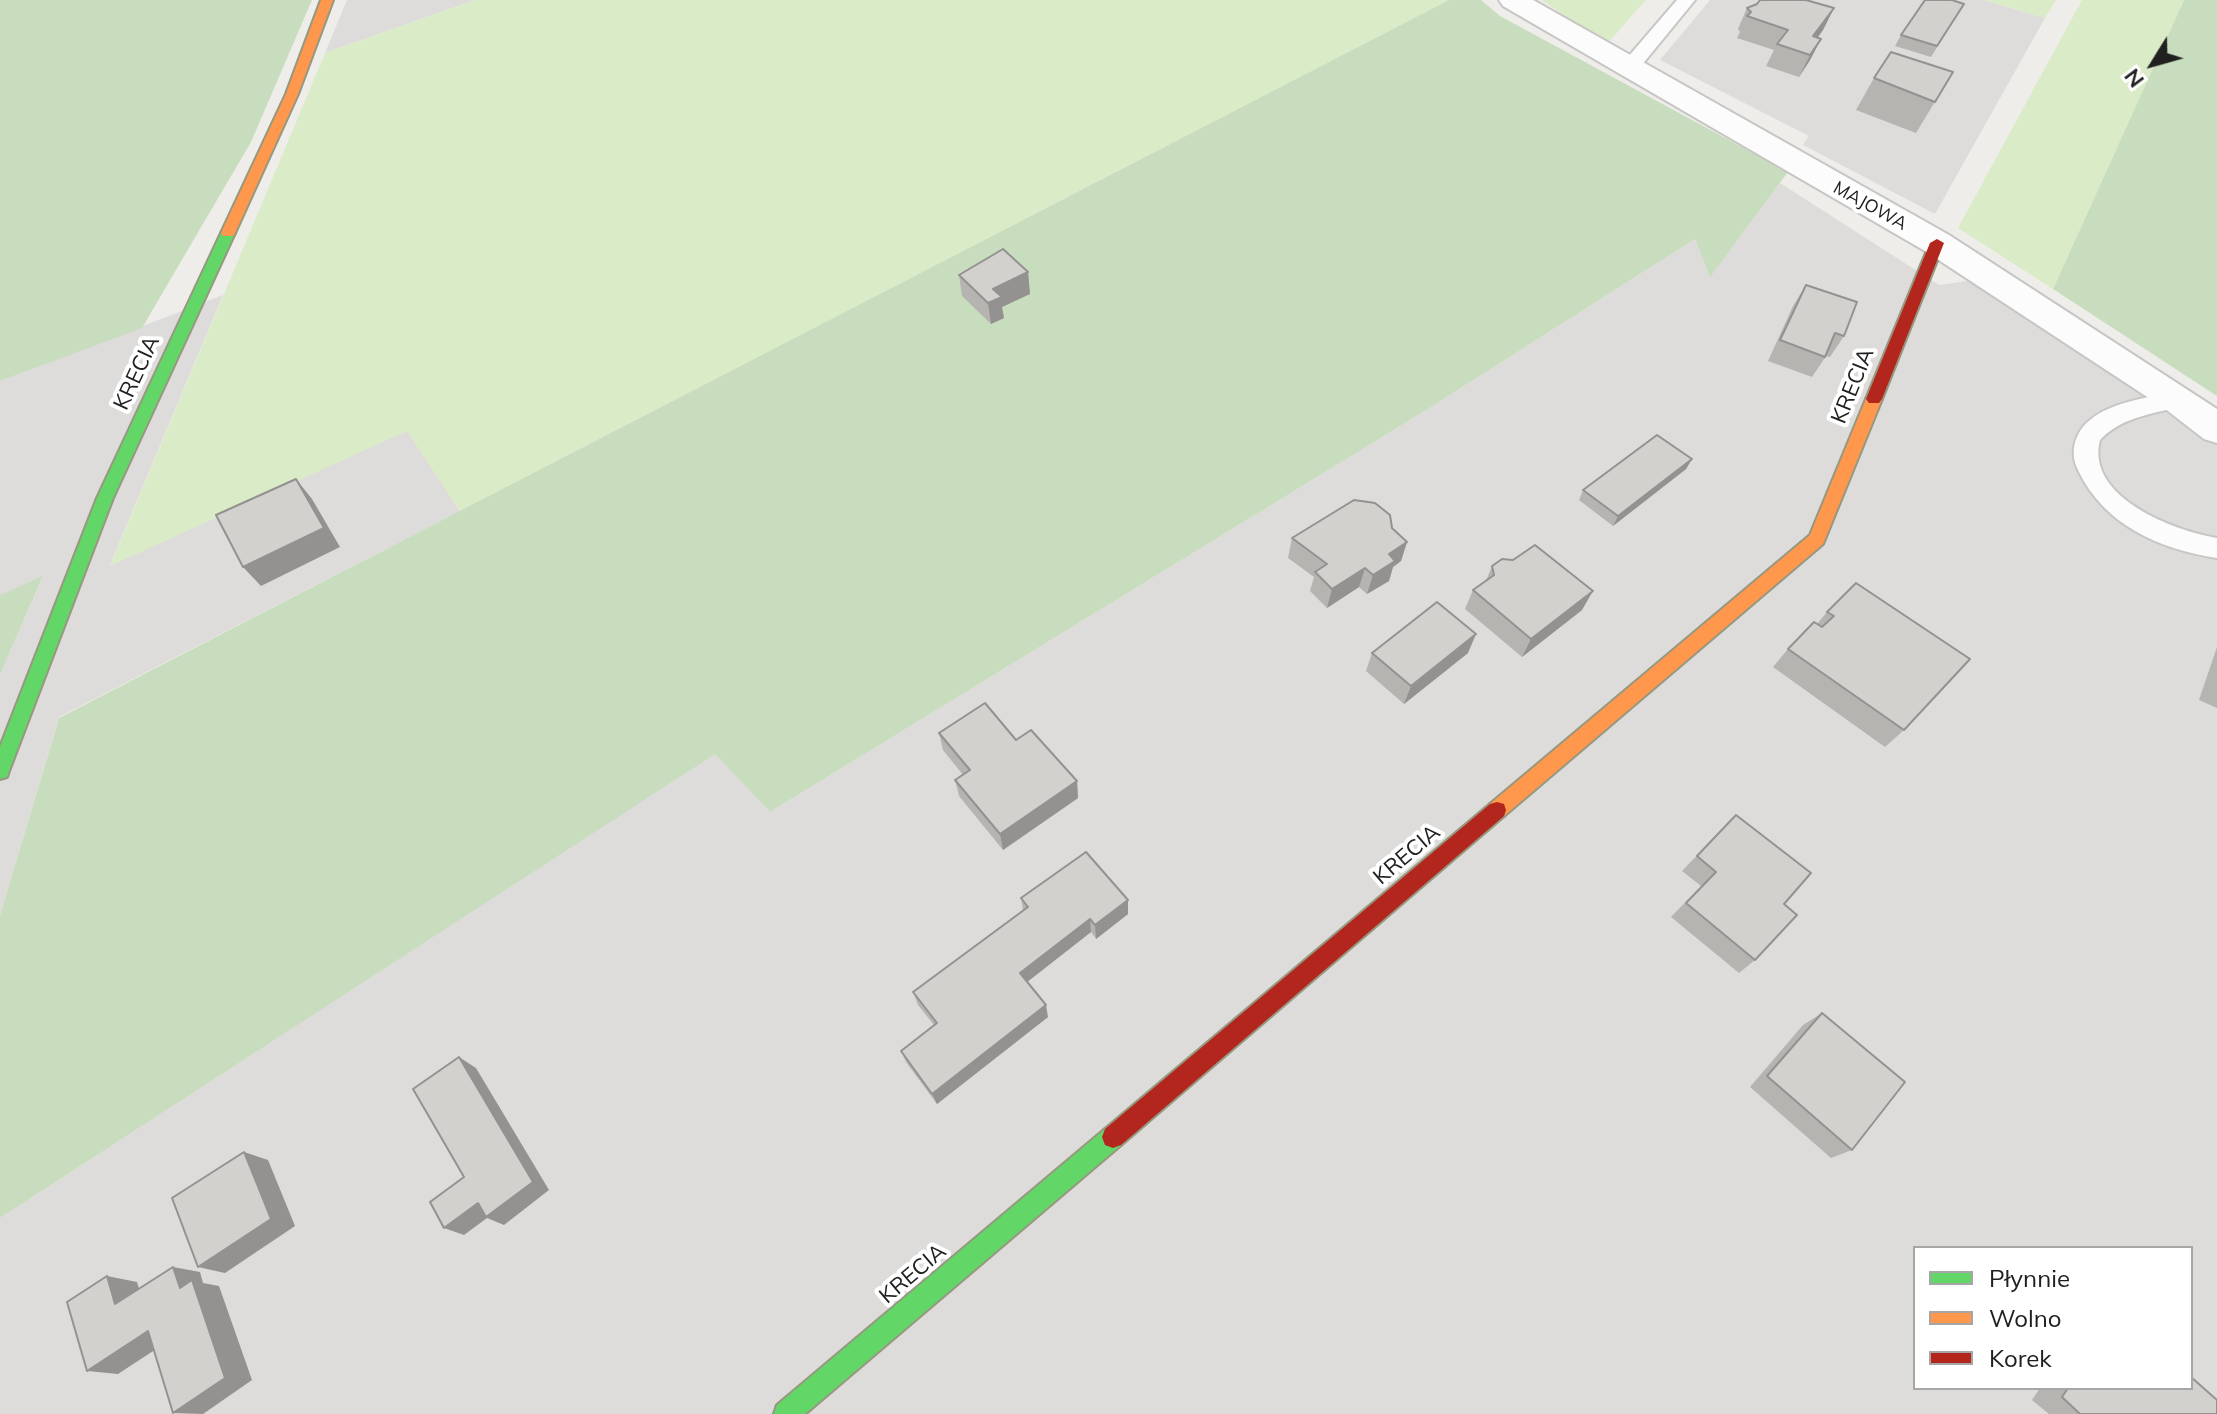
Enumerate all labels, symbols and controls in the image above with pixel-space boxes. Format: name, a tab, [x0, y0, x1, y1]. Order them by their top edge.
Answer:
north arrow	[2113, 24, 2193, 104]
text: N	[2118, 63, 2150, 94]
street label: MAJOWA	[1829, 177, 1911, 235]
street label: KRECIA	[108, 332, 166, 414]
street label: KRECIA	[1826, 344, 1880, 428]
street label: KRECIA	[1368, 820, 1446, 890]
street label: KRECIA	[874, 1239, 952, 1309]
legend	[1913, 1246, 2193, 1390]
text: Płynnie	[1989, 1263, 2070, 1293]
text: Wolno	[1989, 1303, 2061, 1333]
text: Korek	[1989, 1343, 2052, 1373]

